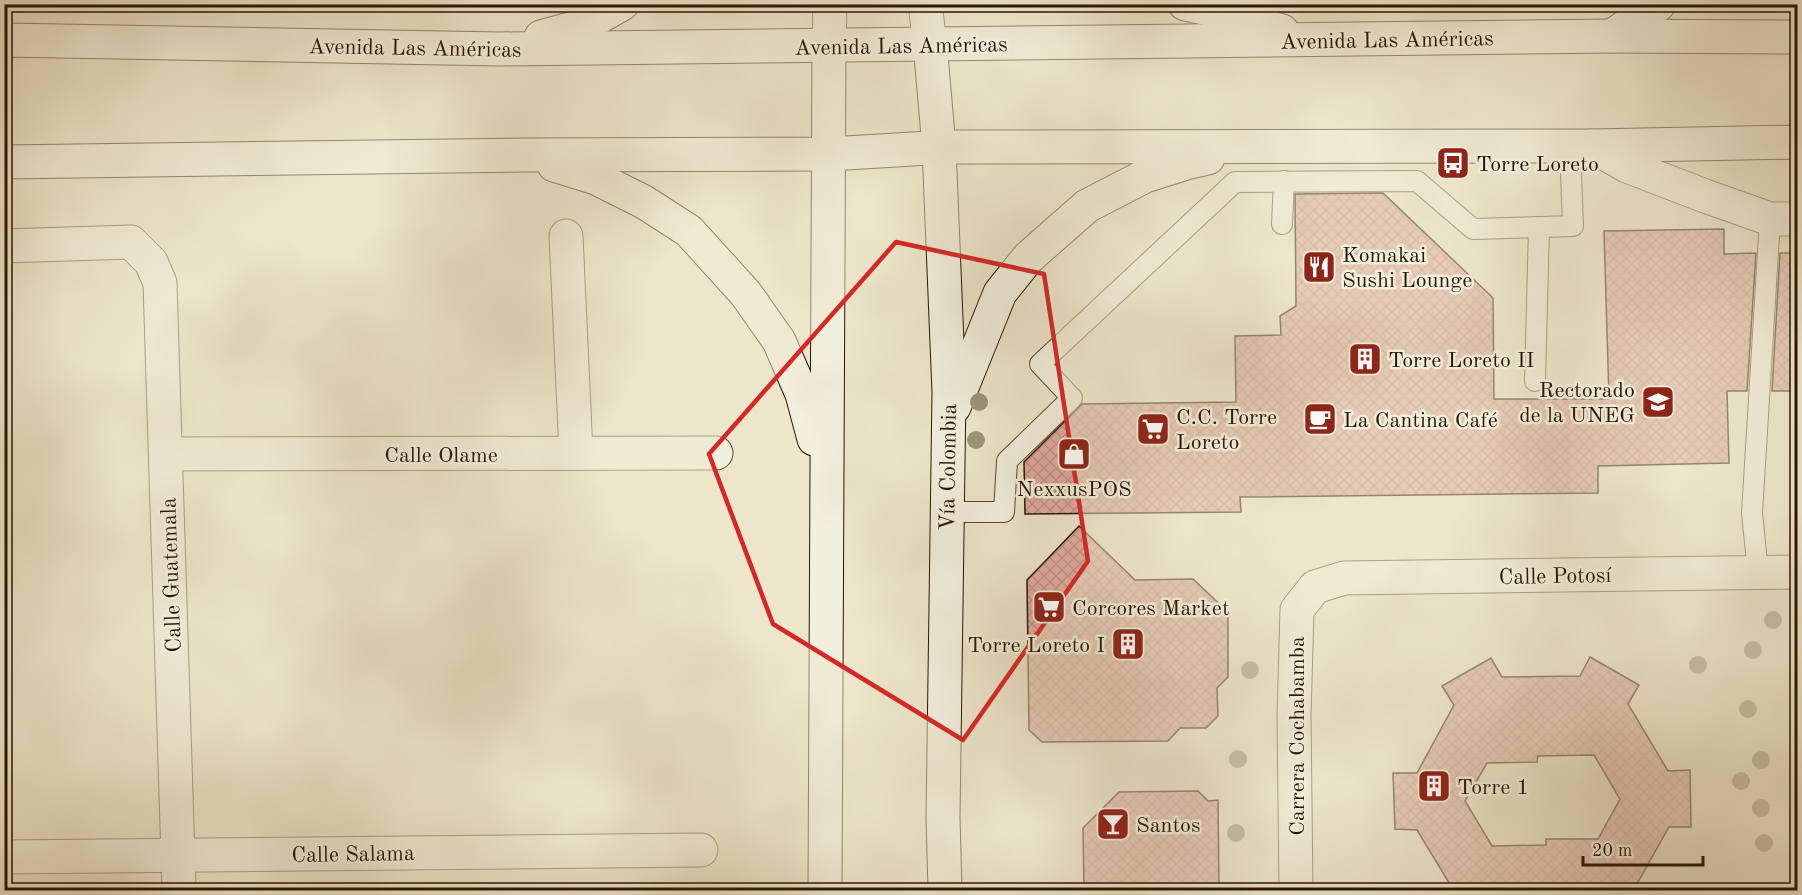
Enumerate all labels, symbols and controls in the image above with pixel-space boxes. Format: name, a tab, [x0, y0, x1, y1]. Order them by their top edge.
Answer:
street label: Avenida Las Américas	[1280, 28, 1494, 54]
street label: Avenida Las Américas	[794, 34, 1008, 60]
street label: Avenida Las Américas	[308, 36, 522, 62]
bus stop icon: Torre Loreto	[1435, 145, 1471, 181]
place label: Torre Loreto	[1476, 154, 1599, 176]
place label: Komakai Sushi Lounge	[1342, 245, 1472, 292]
restaurant icon: Komakai Sushi Lounge	[1301, 249, 1337, 285]
building icon: Torre Loreto II	[1347, 341, 1383, 377]
place label: Torre Loreto II	[1388, 350, 1534, 372]
place label: Rectorado de la UNEG	[1519, 380, 1635, 427]
school or university icon: Rectorado de la UNEG	[1640, 384, 1676, 420]
cafe icon: La Cantina Café	[1302, 401, 1338, 437]
street label: Vía Colombia	[937, 403, 961, 531]
place label: C.C. Torre Loreto	[1176, 407, 1277, 454]
place label: La Cantina Café	[1343, 410, 1498, 432]
supermarket icon: C.C. Torre Loreto	[1135, 411, 1171, 447]
shop icon: NexxusPOS	[1056, 436, 1092, 472]
street label: Calle Olame	[384, 445, 498, 467]
place label: NexxusPOS	[1016, 479, 1132, 501]
street label: Calle Guatemala	[158, 497, 186, 653]
street label: Calle Potosí	[1499, 565, 1613, 589]
supermarket icon: Corcores Market	[1031, 589, 1067, 625]
place label: Corcores Market	[1072, 598, 1230, 620]
building icon: Torre Loreto I	[1110, 626, 1146, 662]
place label: Torre Loreto I	[967, 635, 1105, 657]
street label: Carrera Cochabamba	[1287, 636, 1309, 836]
building icon: Torre 1	[1416, 768, 1452, 804]
place label: Torre 1	[1457, 777, 1529, 799]
bar icon: Santos	[1095, 806, 1131, 842]
place label: Santos	[1136, 815, 1201, 837]
scale bar	[1583, 829, 1703, 867]
text: 20 m	[1592, 842, 1632, 860]
street label: Calle Salama	[291, 843, 415, 867]

